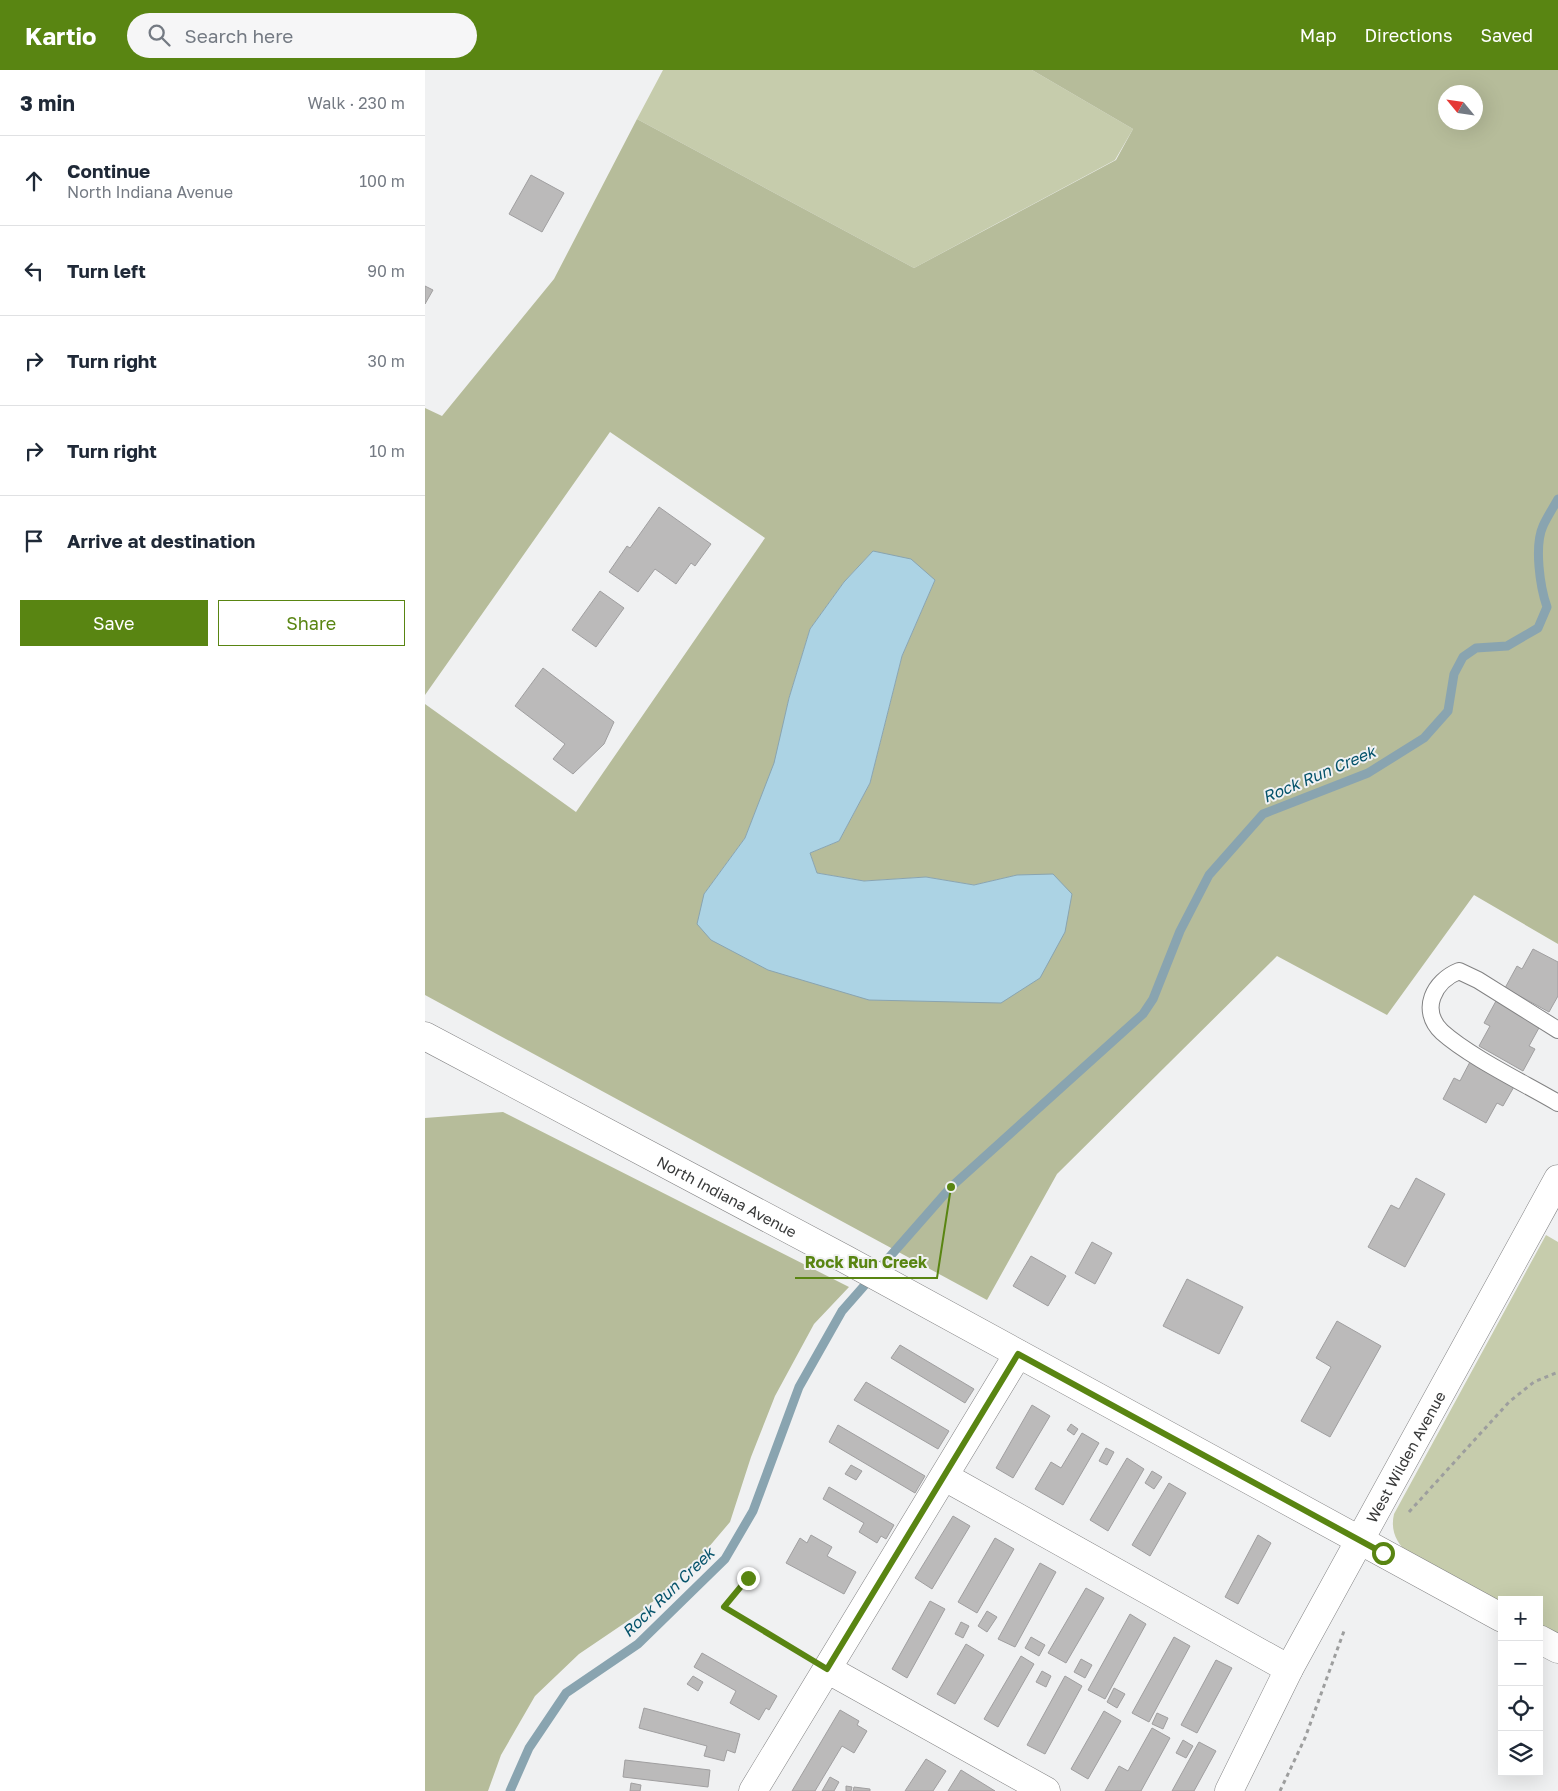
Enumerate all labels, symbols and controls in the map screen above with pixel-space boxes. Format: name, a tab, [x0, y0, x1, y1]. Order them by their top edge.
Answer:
search box	[127, 13, 477, 58]
text: Kartio	[25, 21, 97, 50]
icon: search	[145, 21, 173, 49]
text: Search here	[185, 24, 293, 47]
text: Map	[1300, 24, 1336, 46]
text: Directions	[1364, 24, 1452, 46]
text: Saved	[1480, 24, 1533, 46]
north arrow	[1438, 85, 1483, 130]
text: 3 min	[20, 90, 75, 116]
text: Walk · 230 m	[308, 93, 405, 113]
text: Continue	[67, 159, 150, 182]
icon: ahead	[20, 167, 48, 195]
text: 100 m	[359, 171, 405, 191]
text: North Indiana Avenue	[67, 182, 233, 202]
icon: left	[20, 257, 48, 285]
text: Turn left	[67, 259, 146, 282]
text: 90 m	[367, 261, 405, 281]
icon: right	[20, 347, 48, 375]
text: Turn right	[67, 349, 157, 372]
text: 30 m	[368, 351, 405, 371]
icon: right	[20, 437, 48, 465]
text: Turn right	[67, 439, 157, 462]
text: 10 m	[369, 441, 405, 461]
icon: arrive	[20, 527, 48, 555]
text: Arrive at destination	[67, 529, 255, 552]
button: Save	[20, 600, 208, 646]
button: Share	[218, 600, 405, 646]
water label: Rock Run Creek	[1260, 740, 1380, 807]
street label: North Indiana Avenue	[654, 1152, 800, 1241]
callout: Rock Run Creek	[795, 1247, 937, 1278]
text: Rock Run Creek	[805, 1252, 928, 1272]
street label: West Wilden Avenue	[1362, 1388, 1449, 1526]
water label: Rock Run Creek	[618, 1542, 720, 1641]
route start	[1372, 1542, 1395, 1565]
route end	[737, 1567, 760, 1590]
map controls	[1498, 1596, 1543, 1776]
button: +	[1498, 1596, 1543, 1641]
button: −	[1498, 1641, 1543, 1686]
button: locate	[1498, 1686, 1543, 1731]
button: layers	[1498, 1731, 1543, 1776]

